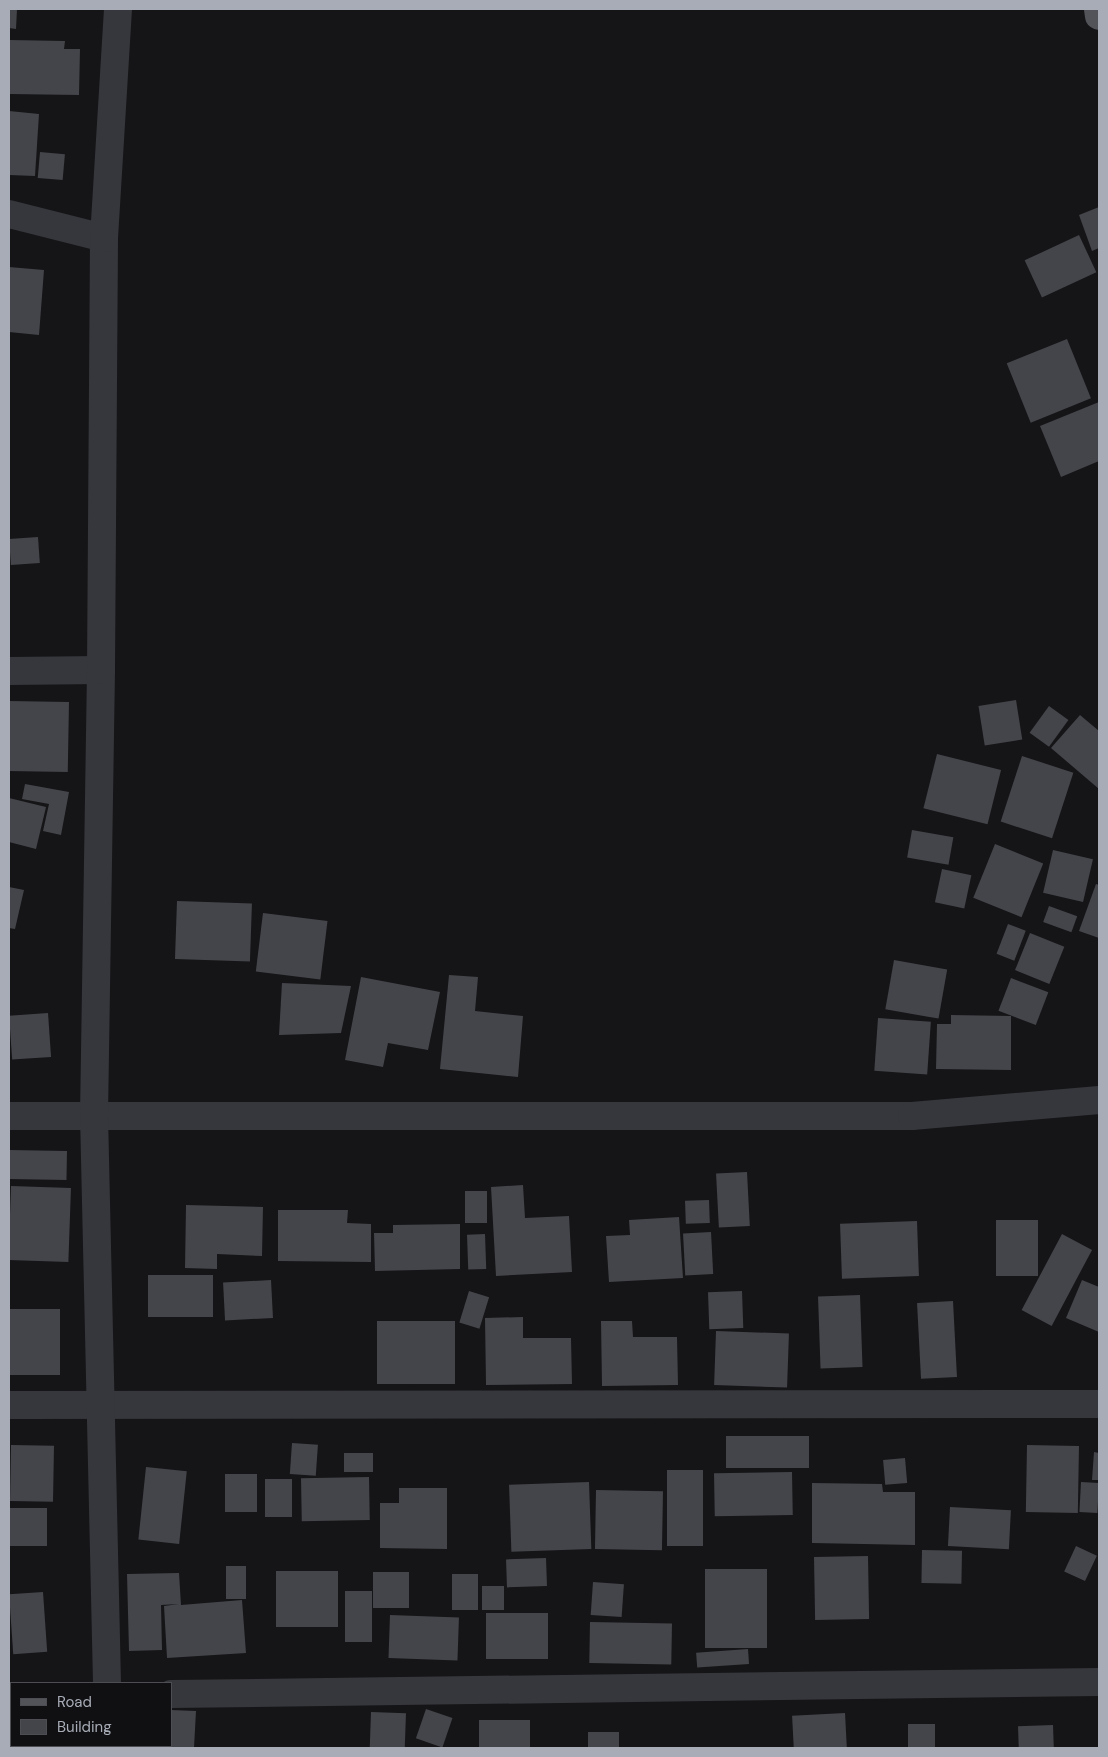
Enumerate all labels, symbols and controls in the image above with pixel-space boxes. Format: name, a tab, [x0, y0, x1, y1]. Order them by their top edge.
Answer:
legend	[10, 1682, 172, 1747]
text: Road	[57, 1692, 92, 1712]
text: Building	[57, 1717, 112, 1737]

